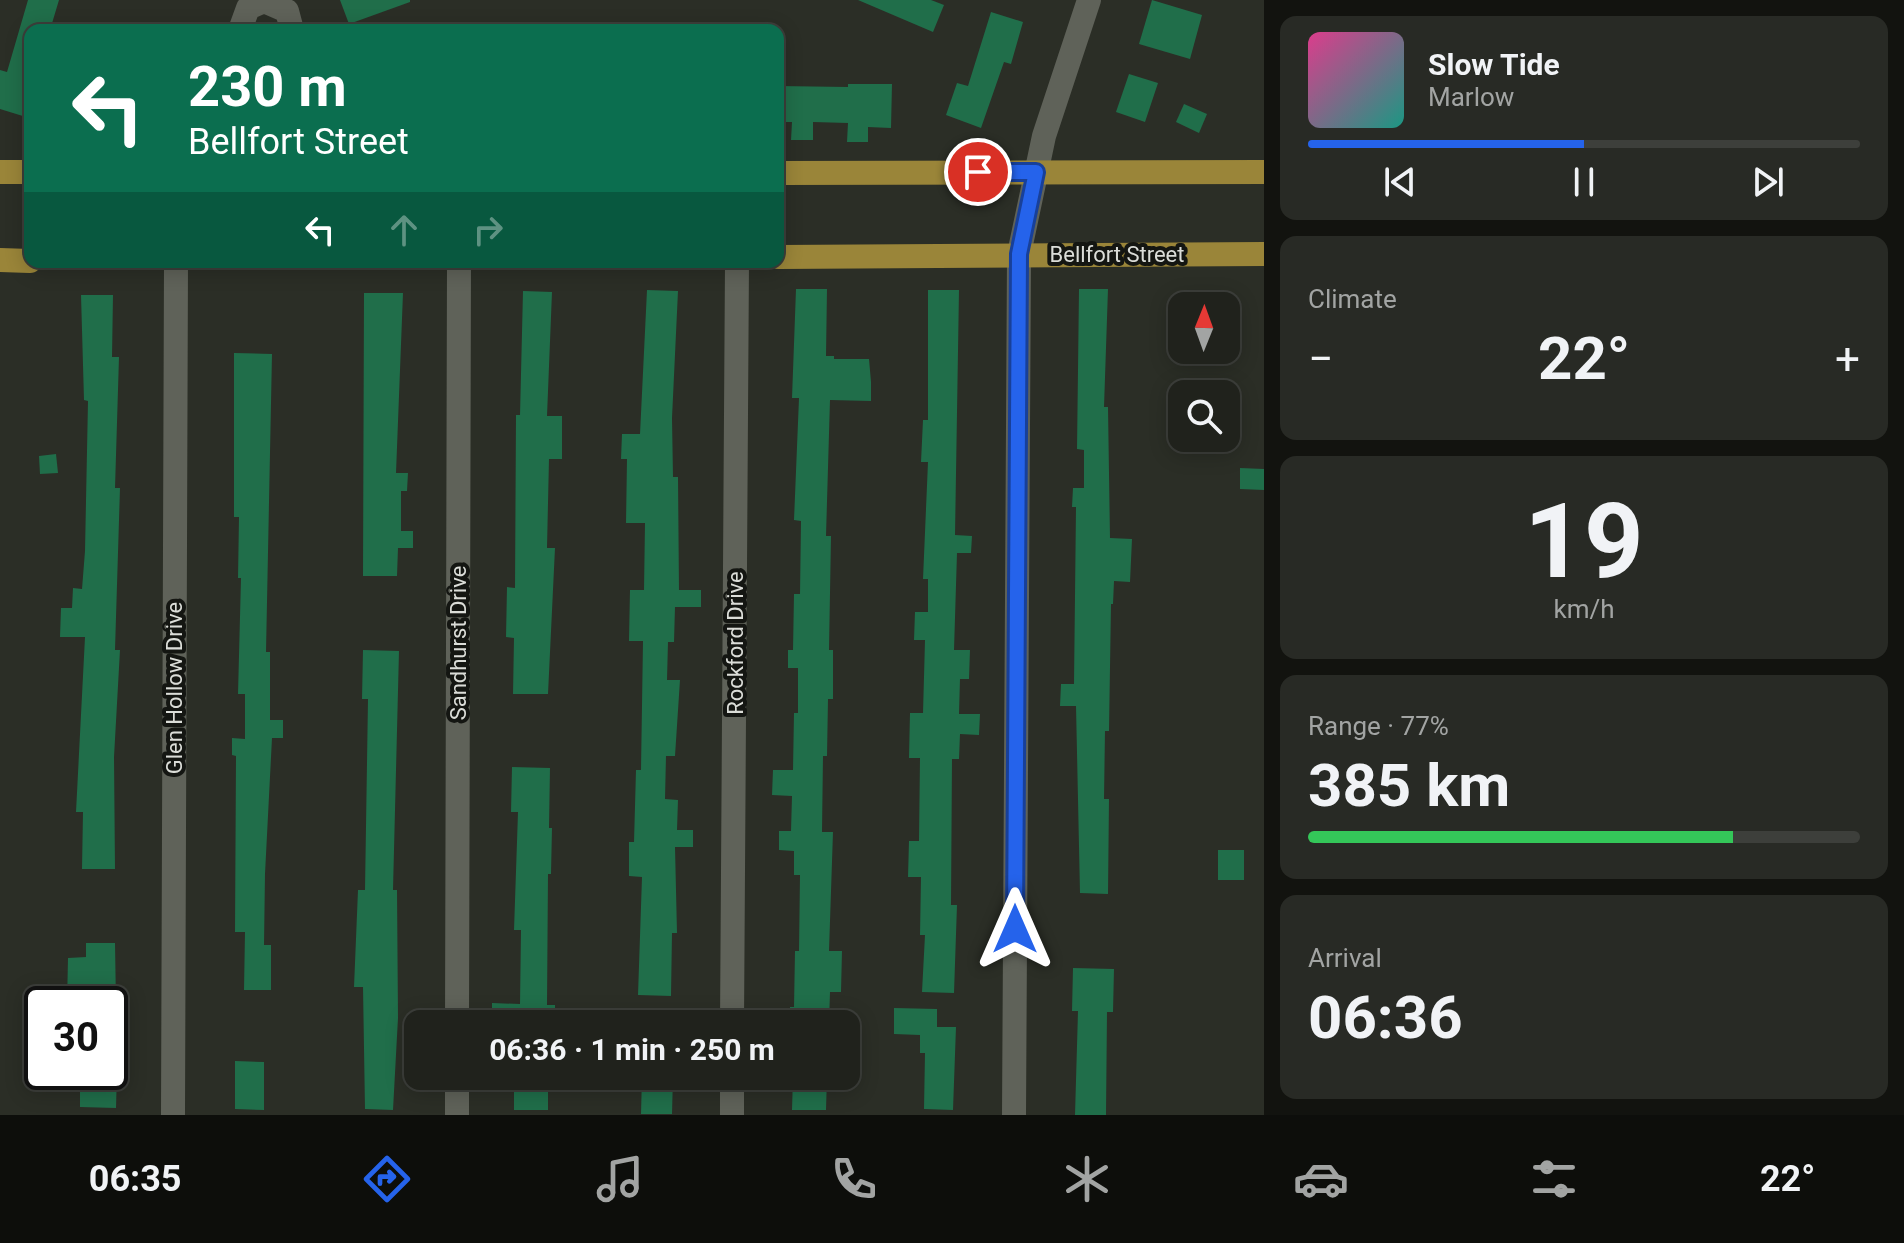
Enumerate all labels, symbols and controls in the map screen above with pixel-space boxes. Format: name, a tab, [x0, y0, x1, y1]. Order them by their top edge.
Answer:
text: Slow Tide	[1428, 47, 1560, 82]
text: 230 m	[188, 54, 347, 120]
icon: left	[56, 56, 160, 160]
text: Marlow	[1428, 82, 1514, 112]
text: Bellfort Street	[188, 121, 409, 163]
pin	[944, 138, 1012, 206]
icon: arrive	[956, 150, 1000, 194]
icon: previous	[1378, 160, 1422, 204]
icon: pause	[1562, 160, 1606, 204]
icon: next	[1746, 160, 1790, 204]
icon: left	[298, 208, 342, 252]
icon: ahead	[382, 208, 426, 252]
icon: right	[466, 208, 510, 252]
street label: Bellfort Street	[1050, 242, 1184, 267]
text: Climate	[1308, 284, 1397, 314]
north arrow	[1168, 292, 1240, 364]
map controls	[1168, 292, 1240, 452]
text: 22°	[1538, 323, 1630, 394]
text: −	[1308, 333, 1333, 385]
text: +	[1835, 333, 1860, 385]
button: search	[1168, 380, 1240, 452]
text: 19	[1524, 481, 1644, 602]
street label: Sandhurst Drive	[446, 566, 471, 720]
street label: Rockford Drive	[723, 571, 748, 715]
text: km/h	[1553, 594, 1615, 624]
street label: Glen Hollow Drive	[162, 602, 187, 774]
text: Range · 77%	[1308, 711, 1449, 741]
text: 385 km	[1308, 750, 1510, 821]
position arrow	[973, 887, 1057, 971]
text: Arrival	[1308, 943, 1382, 973]
text: 06:36	[1308, 982, 1463, 1053]
speed limit sign: 30	[24, 986, 128, 1090]
text: 06:36 · 1 min · 250 m	[489, 1032, 775, 1067]
icon: directions	[359, 1151, 415, 1207]
icon: music	[592, 1151, 648, 1207]
icon: phone	[826, 1151, 882, 1207]
icon: climate	[1059, 1151, 1115, 1207]
icon: car	[1293, 1151, 1349, 1207]
icon: filters	[1526, 1151, 1582, 1207]
text: 06:35	[89, 1158, 182, 1200]
text: 22°	[1760, 1158, 1815, 1200]

